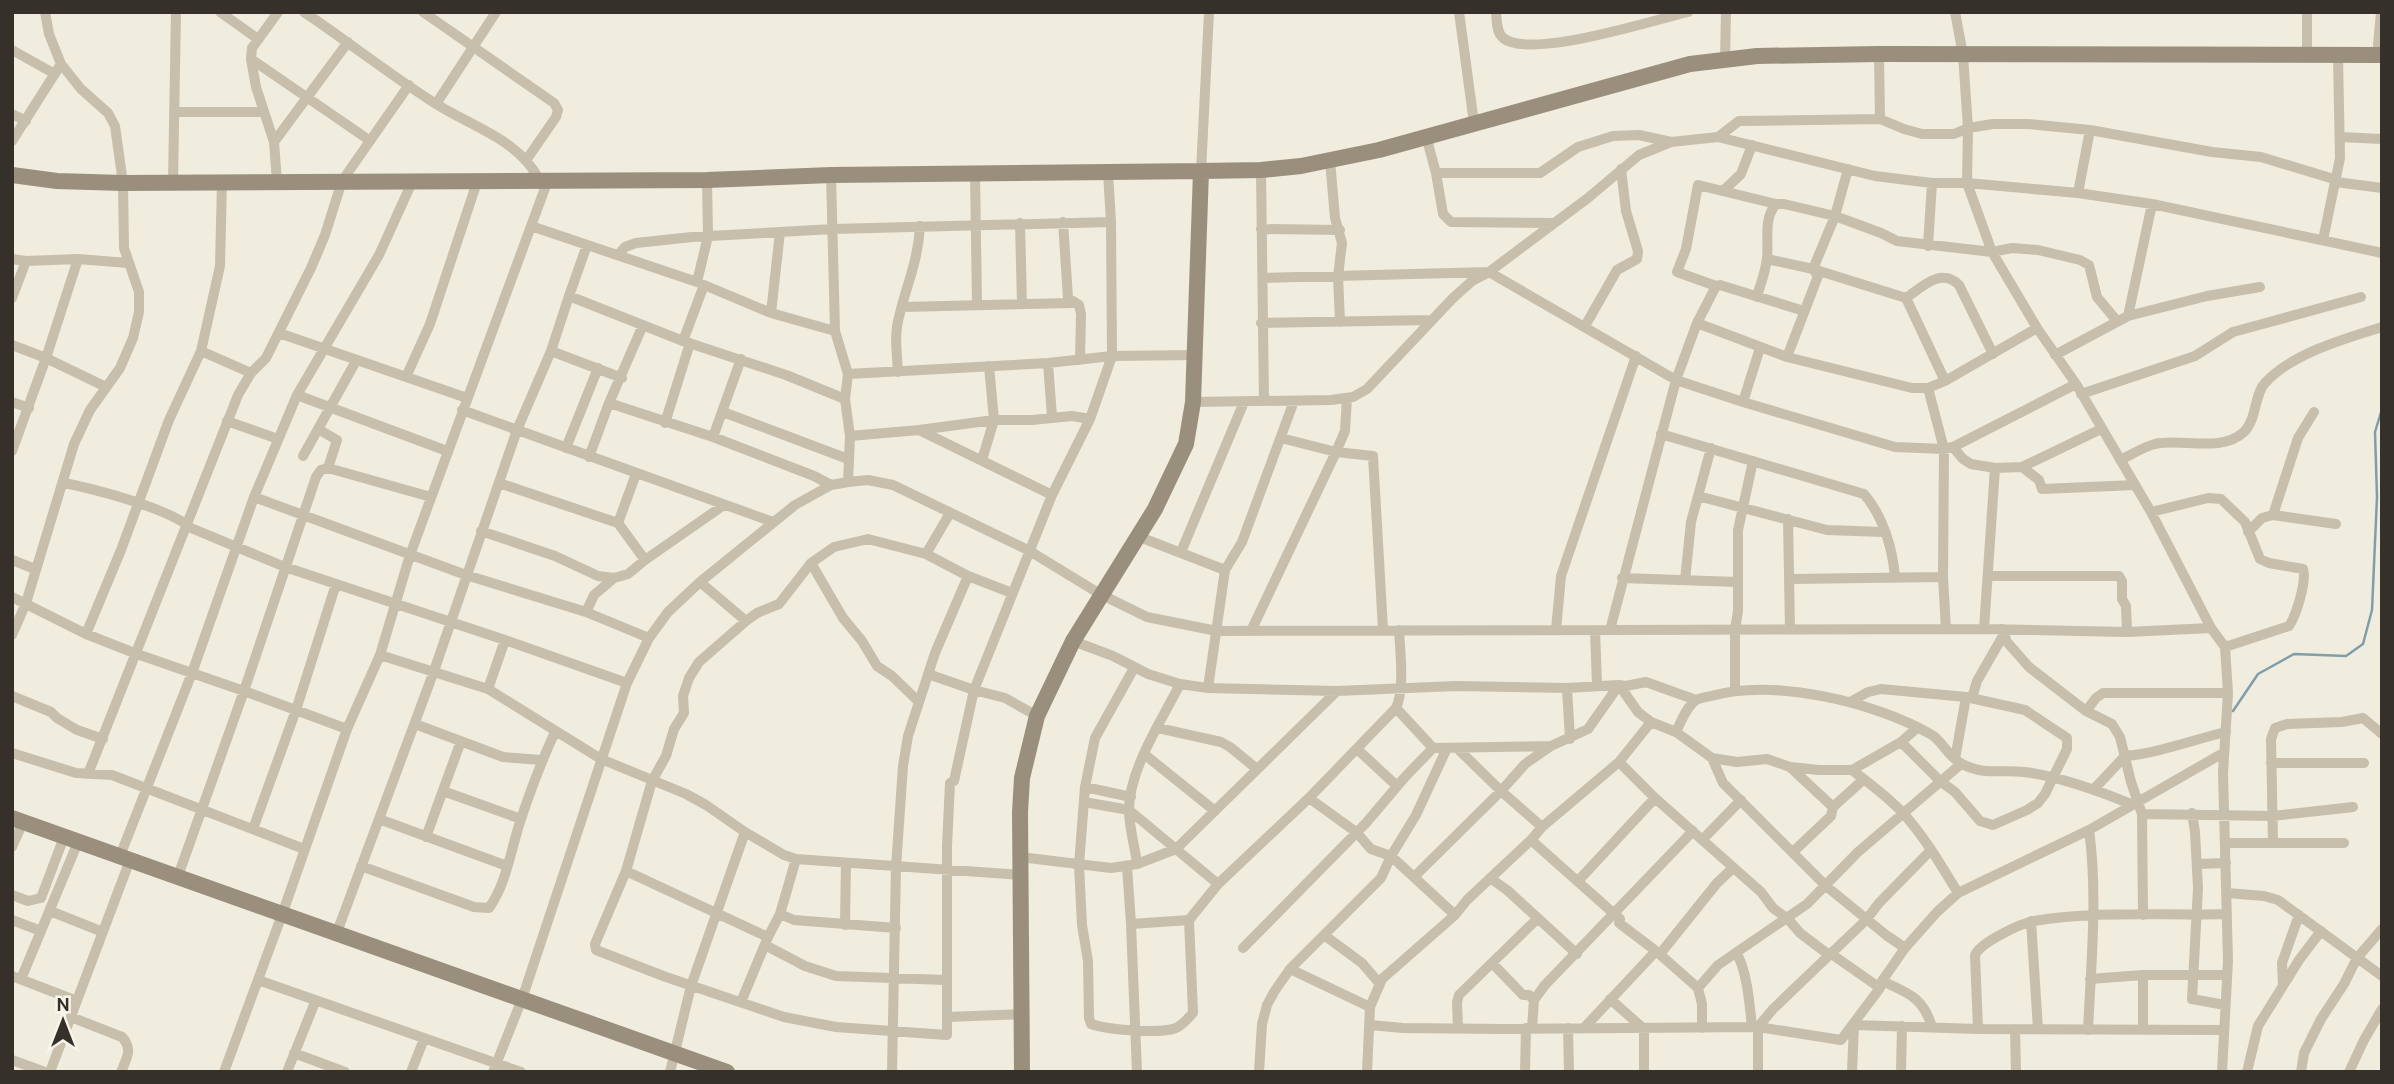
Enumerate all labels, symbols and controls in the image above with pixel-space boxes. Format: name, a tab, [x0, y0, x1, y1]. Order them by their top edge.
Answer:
north arrow	[28, 986, 98, 1056]
text: N	[56, 994, 70, 1018]

